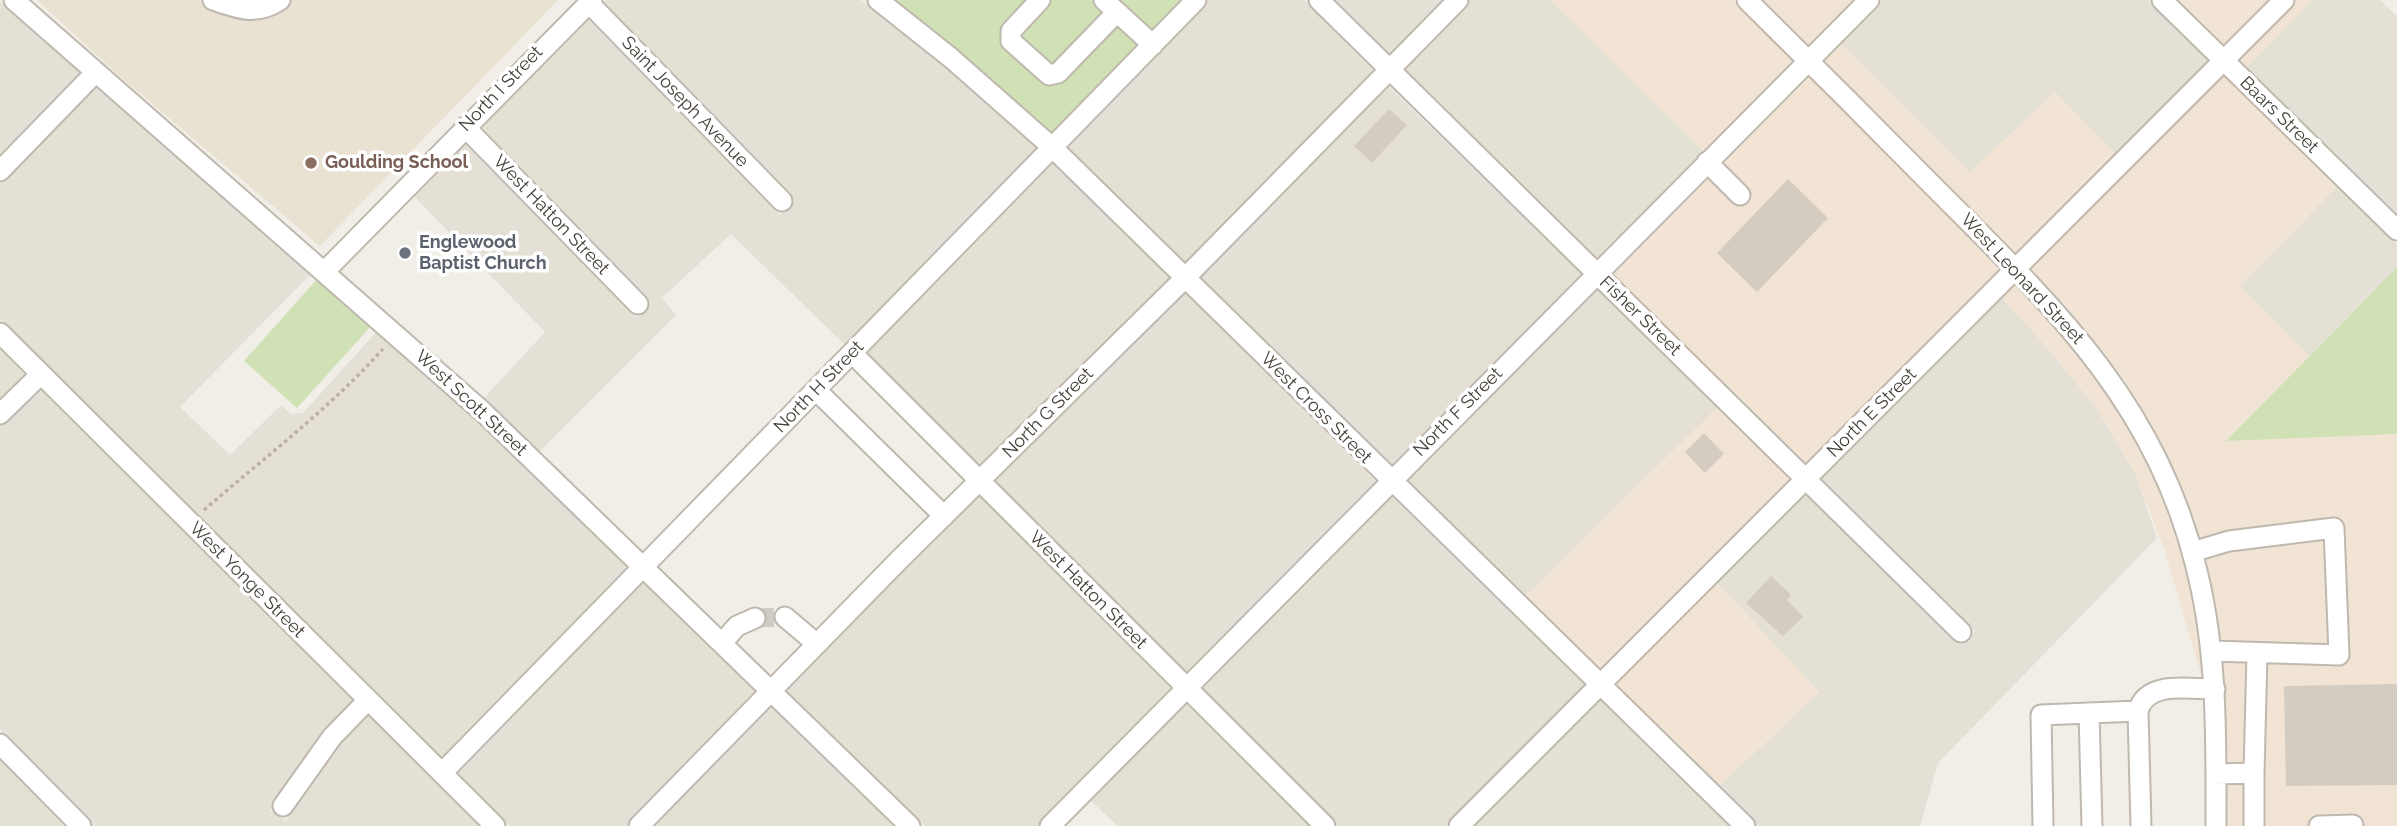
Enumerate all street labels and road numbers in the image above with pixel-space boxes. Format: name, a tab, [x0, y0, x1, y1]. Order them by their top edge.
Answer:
street label: Saint Joseph Avenue	[617, 32, 753, 172]
street label: North I Street	[455, 42, 547, 136]
street label: Baars Street	[2235, 72, 2323, 158]
street label: West Hatton Street	[488, 151, 614, 279]
street label: West Leonard Street	[1956, 209, 2088, 349]
street label: Fisher Street	[1595, 272, 1685, 360]
street label: North H Street	[770, 336, 868, 438]
street label: West Scott Street	[410, 346, 532, 460]
street label: West Cross Street	[1256, 348, 1376, 468]
street label: North G Street	[998, 363, 1098, 463]
street label: North F Street	[1409, 363, 1507, 461]
street label: North E Street	[1823, 364, 1921, 462]
street label: West Yonge Street	[185, 518, 309, 642]
street label: West Hatton Street	[1024, 526, 1152, 654]

